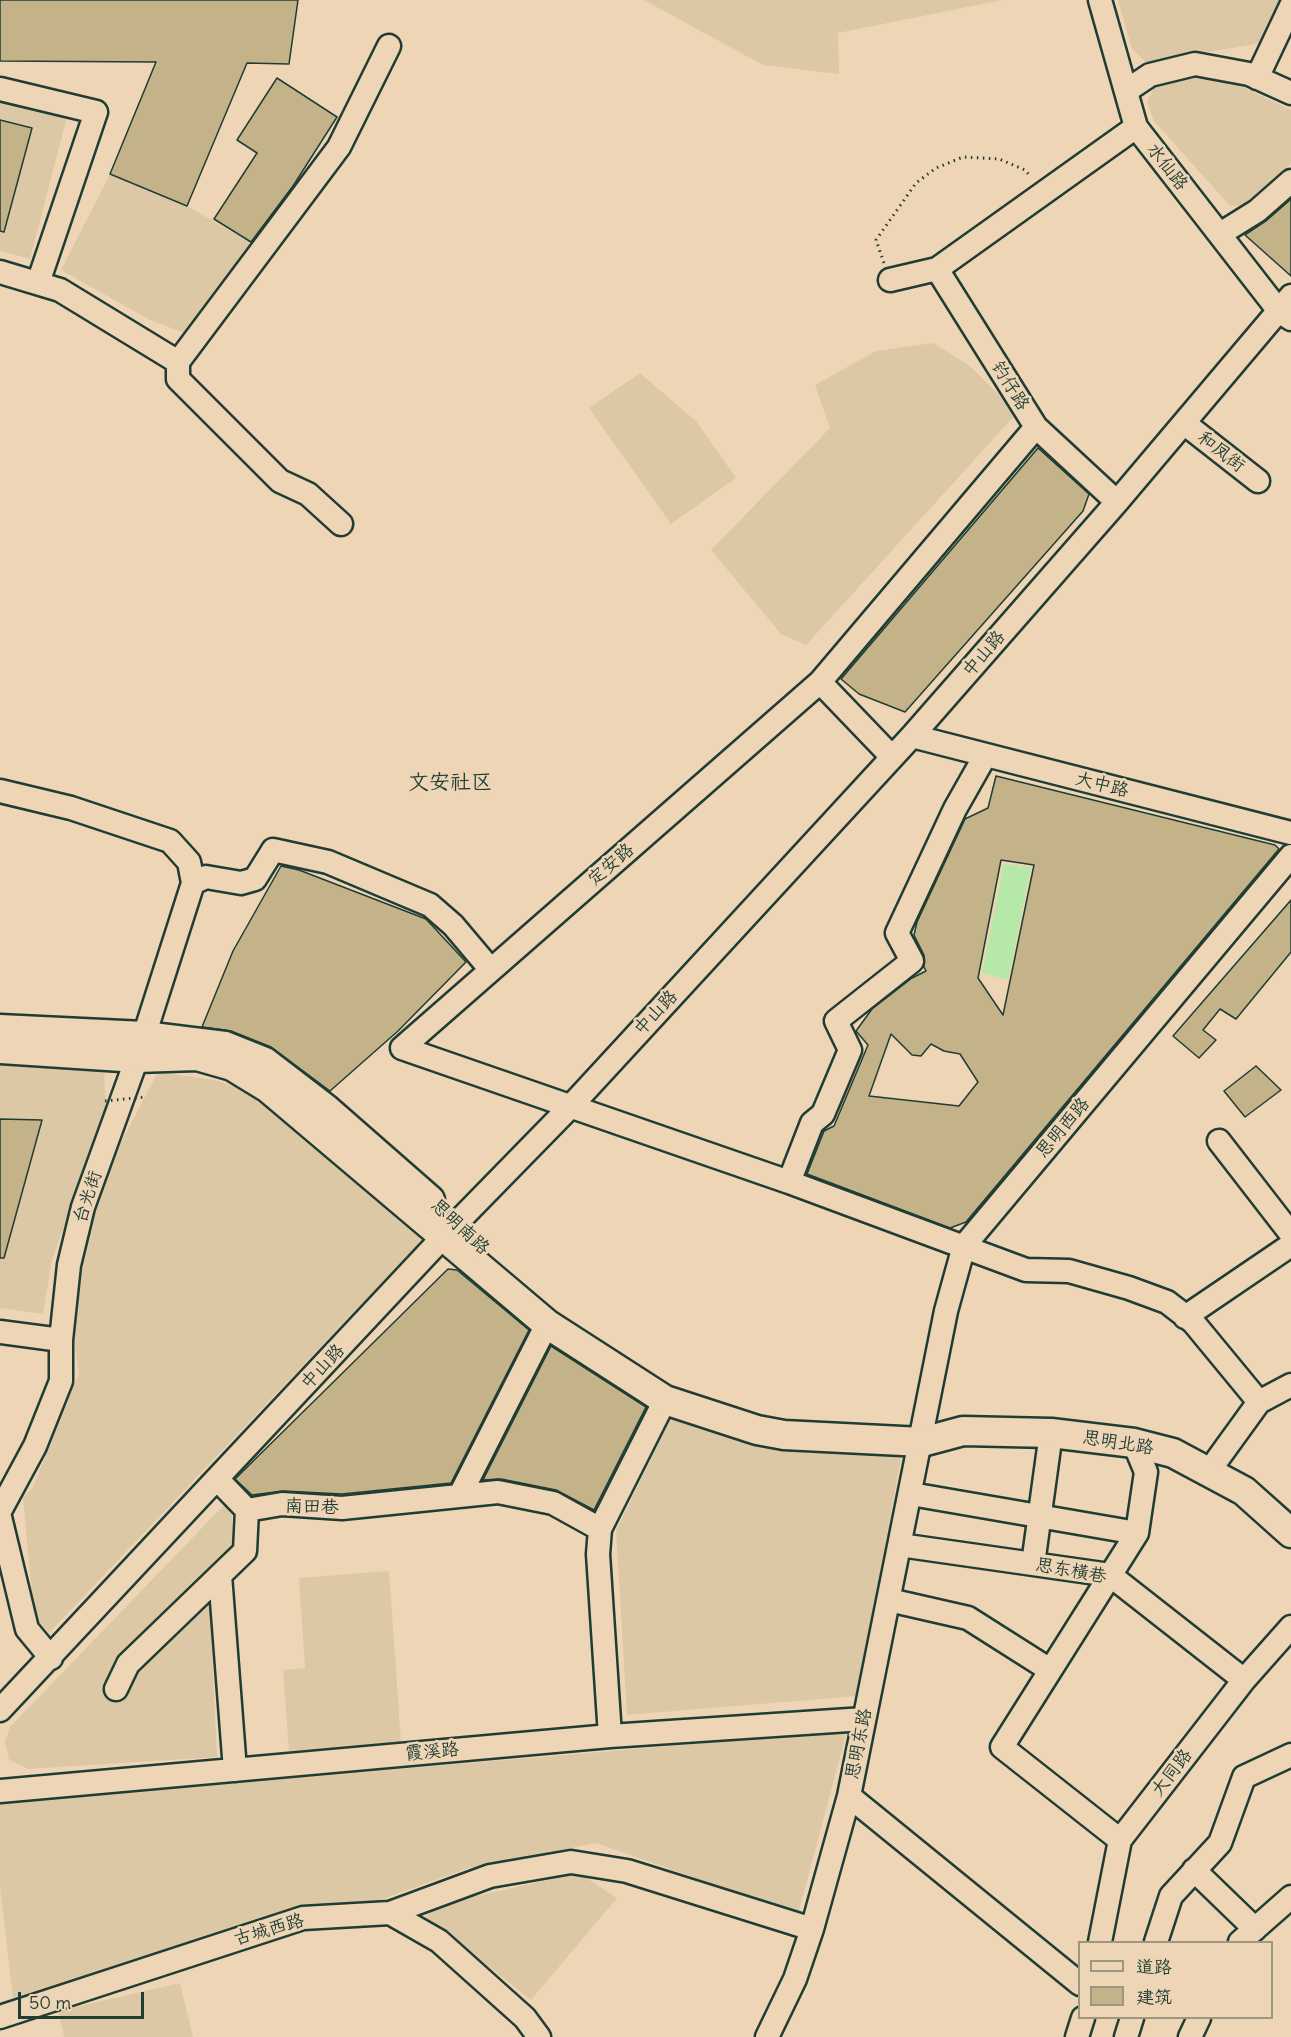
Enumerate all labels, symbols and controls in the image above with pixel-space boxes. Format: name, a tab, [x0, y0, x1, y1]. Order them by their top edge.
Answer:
street label: 水仙路	[1142, 139, 1192, 195]
street label: 钓仔路	[987, 357, 1033, 415]
street label: 和凤街	[1193, 427, 1249, 477]
street label: 中山路	[958, 627, 1010, 681]
street label: 大中路	[1073, 768, 1131, 802]
district label: 文安社区	[408, 770, 492, 796]
street label: 定安路	[584, 839, 638, 891]
street label: 中山路	[630, 986, 682, 1040]
street label: 思明西路	[1032, 1093, 1094, 1163]
street label: 台光街	[69, 1168, 107, 1226]
street label: 思明南路	[426, 1195, 494, 1259]
street label: 中山路	[297, 1340, 349, 1394]
street label: 思明北路	[1081, 1427, 1155, 1459]
street label: 南田巷	[285, 1495, 339, 1519]
street label: 思东横巷	[1034, 1554, 1108, 1588]
street label: 思明东路	[842, 1707, 876, 1781]
street label: 霞溪路	[404, 1739, 460, 1765]
street label: 大同路	[1147, 1745, 1197, 1801]
street label: 古城西路	[231, 1910, 307, 1950]
legend	[1078, 1941, 1273, 2019]
text: 道路	[1136, 1955, 1172, 1978]
scale bar	[21, 1980, 147, 2018]
text: 建筑	[1136, 1985, 1172, 2008]
text: 50 m	[29, 1991, 71, 2014]

